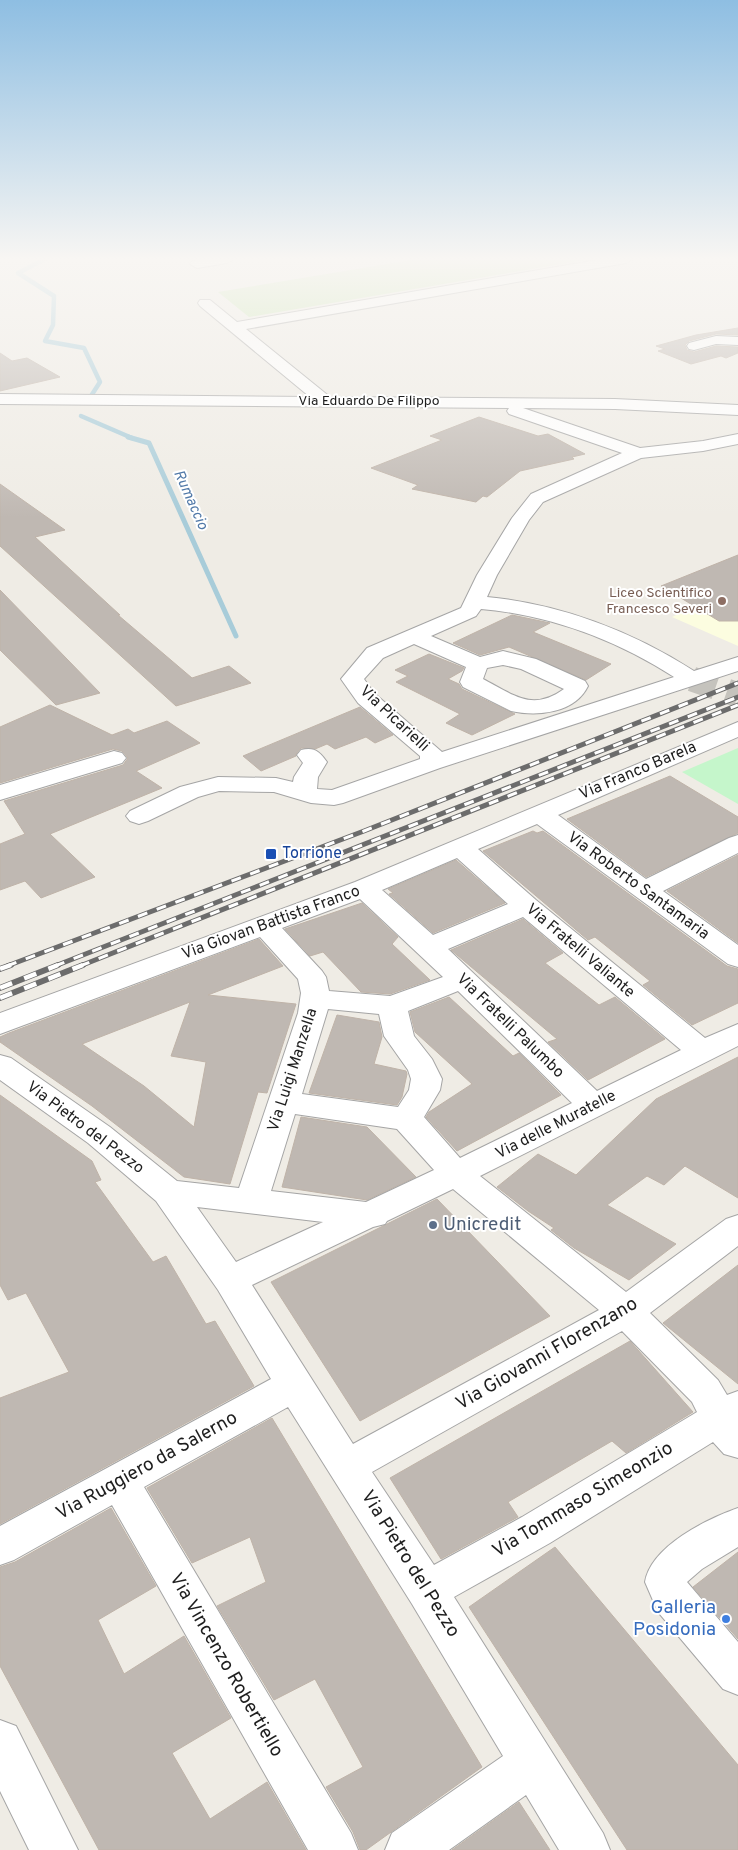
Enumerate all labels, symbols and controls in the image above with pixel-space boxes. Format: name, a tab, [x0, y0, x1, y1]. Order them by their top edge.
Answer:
street label: Via Eduardo De Filippo	[298, 393, 440, 410]
water label: Rumaccio	[168, 467, 212, 533]
place label: Liceo Scientifico Francesco Severi	[606, 585, 712, 618]
marker: Liceo Scientifico Francesco Severi	[716, 595, 728, 607]
street label: Via Picarielli	[355, 681, 433, 757]
street label: Via Franco Barela	[576, 737, 700, 805]
street label: Via Roberto Santamaria	[563, 828, 713, 944]
place label: Torrione	[282, 844, 342, 864]
marker: Torrione	[264, 847, 278, 861]
street label: Via Giovan Battista Franco	[179, 881, 363, 965]
street label: Via Fratelli Valiante	[521, 899, 639, 1003]
street label: Via Fratelli Palumbo	[452, 969, 568, 1083]
street label: Via Luigi Manzella	[264, 1006, 322, 1134]
street label: Via Pietro del Pezzo	[22, 1077, 148, 1179]
street label: Via delle Muratelle	[492, 1086, 620, 1164]
place label: Unicredit	[443, 1213, 521, 1237]
marker: Unicredit	[427, 1219, 439, 1231]
street label: Via Giovanni Florenzano	[452, 1292, 642, 1416]
street label: Via Ruggiero da Salerno	[52, 1406, 242, 1526]
street label: Via Tommaso Simeonzio	[488, 1437, 678, 1563]
street label: Via Pietro del Pezzo	[355, 1486, 465, 1642]
street label: Via Vincenzo Robertiello	[163, 1569, 289, 1761]
place label: Galleria Posidonia	[633, 1596, 716, 1642]
marker: Galleria Posidonia	[720, 1613, 732, 1625]

